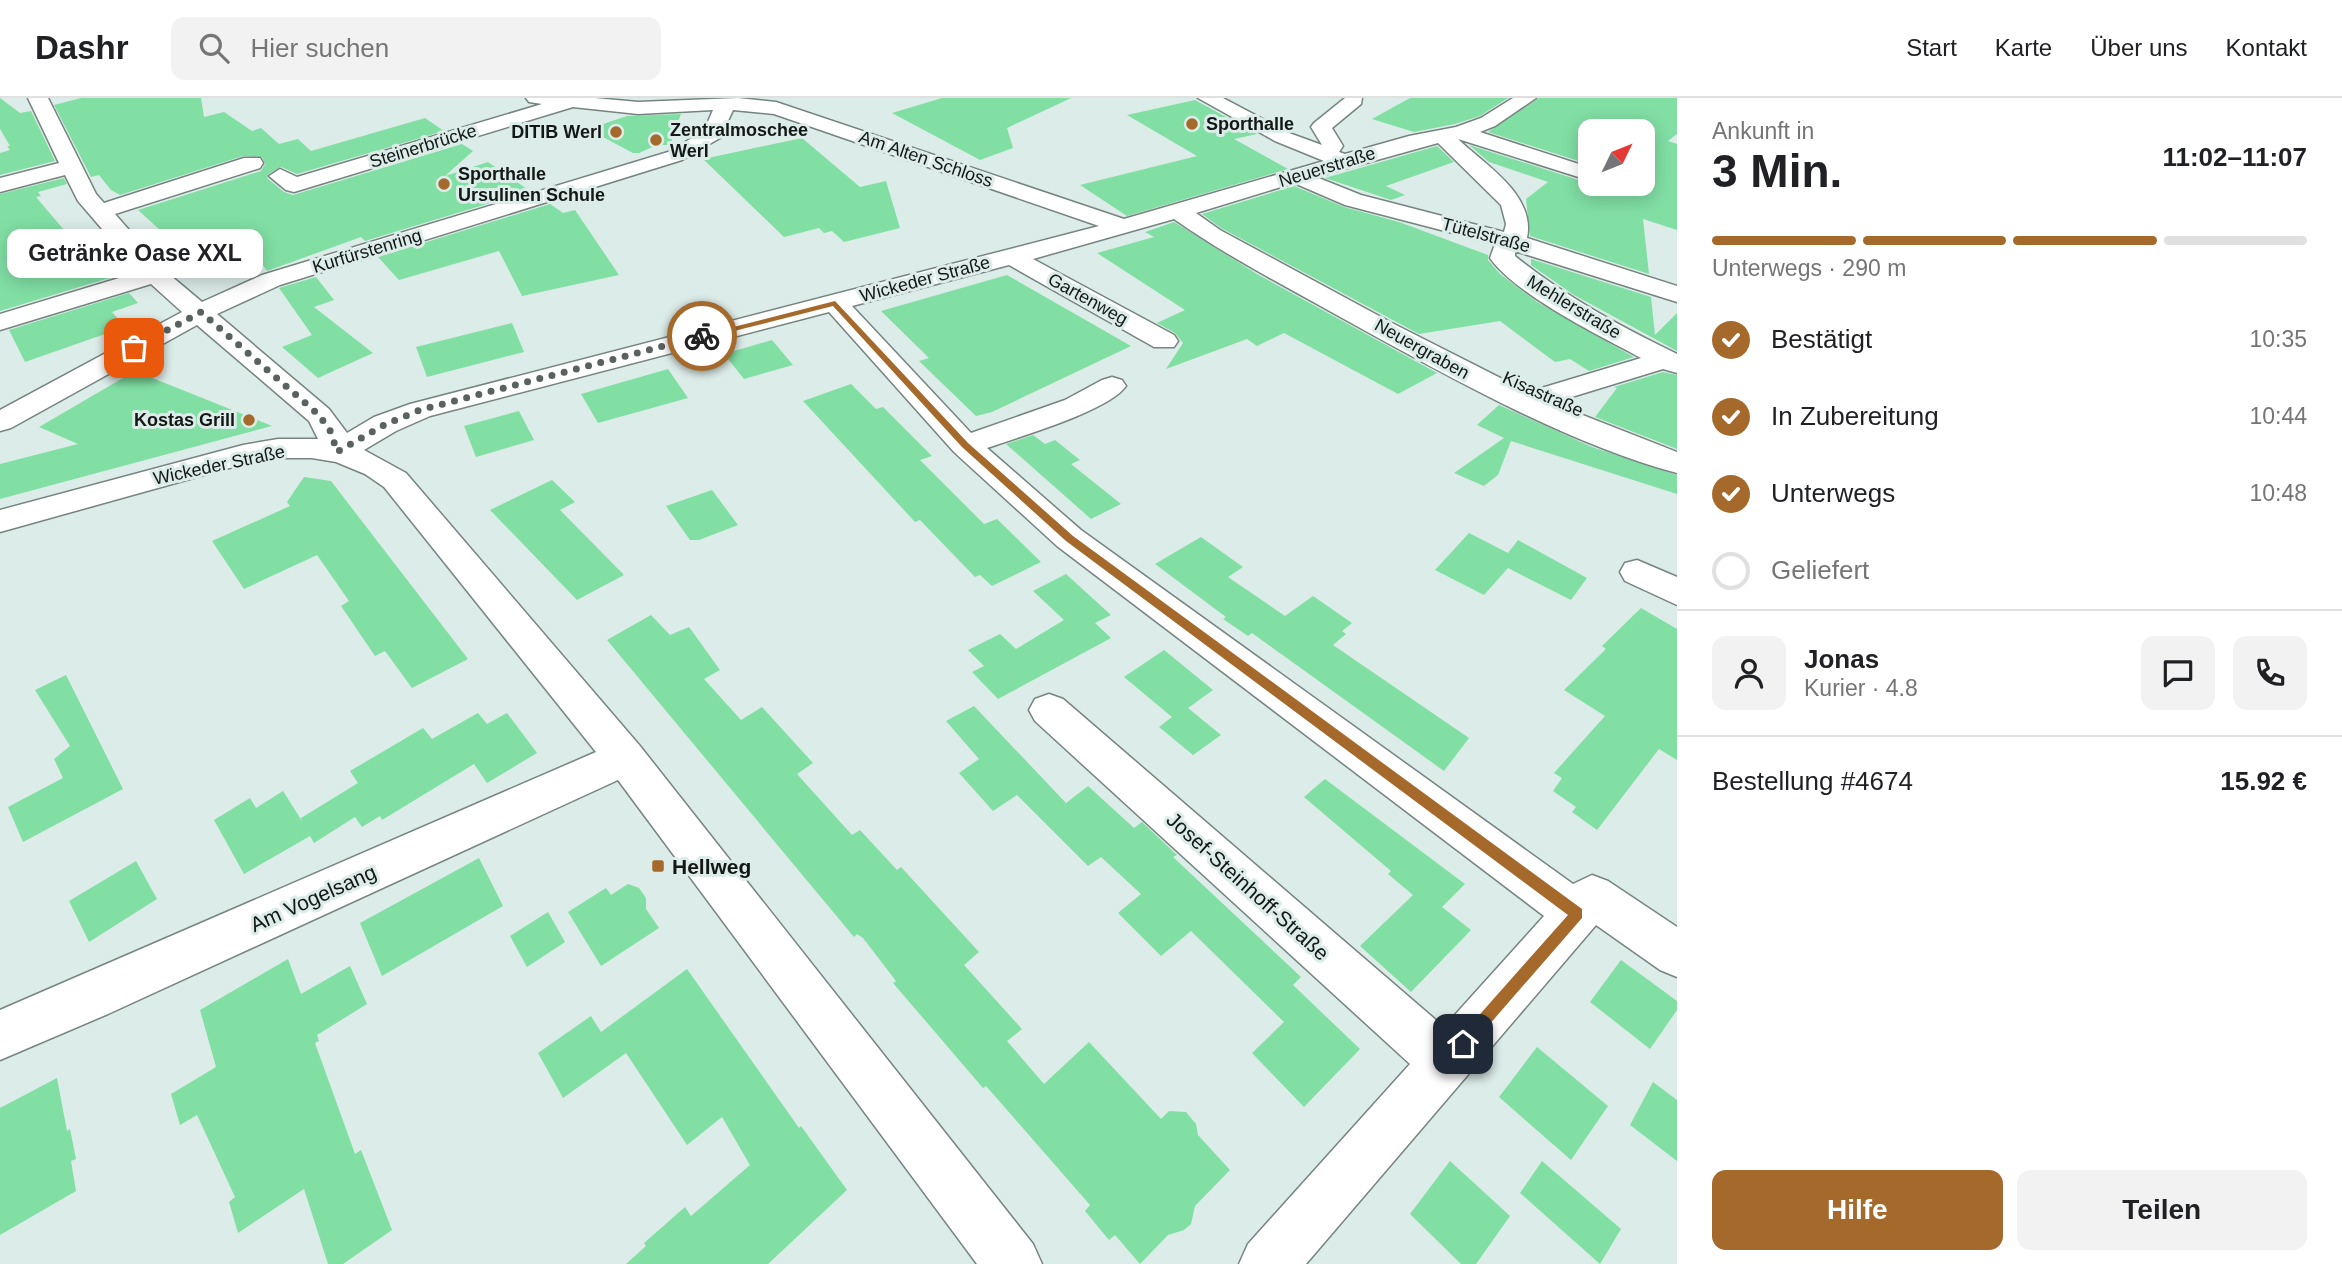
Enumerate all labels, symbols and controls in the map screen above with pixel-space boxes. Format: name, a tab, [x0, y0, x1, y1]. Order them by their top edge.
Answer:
search box	[171, 17, 661, 80]
text: Dashr	[35, 29, 129, 66]
icon: search	[195, 29, 233, 67]
text: Hier suchen	[251, 33, 389, 63]
text: Start	[1906, 34, 1957, 61]
text: Karte	[1995, 34, 2052, 61]
text: Über uns	[2090, 34, 2188, 61]
text: Kontakt	[2226, 34, 2307, 61]
place label: Sporthalle	[1206, 114, 1294, 134]
marker: Sporthalle	[1184, 116, 1200, 132]
text: Ankunft in	[1712, 118, 1814, 144]
north arrow	[1578, 119, 1656, 196]
map controls	[1578, 119, 1655, 196]
street label: Steinerbrücke	[367, 120, 479, 172]
place label: Zentralmoschee Werl	[670, 120, 808, 161]
place label: DITIB Werl	[511, 122, 602, 142]
marker: DITIB Werl	[608, 124, 624, 140]
street label: Am Alten Schloss	[857, 127, 995, 191]
marker: Zentralmoschee Werl	[648, 132, 664, 148]
text: 11:02–11:07	[2162, 142, 2307, 172]
street label: Neuerstraße	[1276, 143, 1378, 191]
text: 3 Min.	[1712, 145, 1842, 197]
place label: Sporthalle Ursulinen Schule	[458, 164, 605, 205]
marker: Sporthalle Ursulinen Schule	[436, 176, 452, 192]
street label: Tütelstraße	[1439, 214, 1533, 256]
street label: Kurfürstenring	[310, 225, 424, 277]
callout: Getränke Oase XXL	[6, 229, 262, 278]
text: Getränke Oase XXL	[28, 240, 242, 266]
street label: Wickeder Straße	[858, 252, 992, 306]
text: Unterwegs · 290 m	[1712, 255, 1906, 281]
street label: Gartenweg	[1045, 269, 1131, 329]
street label: Mehlerstraße	[1523, 271, 1625, 343]
courier	[667, 301, 737, 371]
street label: Neuergraben	[1371, 315, 1473, 383]
icon: bike	[683, 317, 721, 355]
pin	[104, 318, 164, 378]
icon: check	[1712, 321, 1750, 359]
text: Bestätigt	[1771, 324, 1872, 354]
text: 10:35	[2249, 326, 2307, 352]
icon: bag	[115, 329, 153, 367]
street label: Kisastraße	[1500, 367, 1586, 421]
icon: check	[1712, 398, 1750, 436]
text: In Zubereitung	[1771, 401, 1939, 431]
text: 10:44	[2249, 403, 2307, 429]
place label: Kostas Grill	[134, 410, 235, 430]
marker: Kostas Grill	[241, 412, 257, 428]
street label: Wickeder Straße	[151, 441, 287, 489]
icon: check	[1712, 475, 1750, 513]
text: Unterwegs	[1771, 478, 1895, 508]
text: 10:48	[2249, 480, 2307, 506]
text: Geliefert	[1771, 555, 1869, 585]
button: person	[1712, 636, 1786, 710]
button: chat	[2141, 636, 2215, 710]
button: phone	[2233, 636, 2307, 710]
text: Jonas	[1804, 644, 1879, 674]
text: Kurier · 4.8	[1804, 675, 1918, 701]
text: Bestellung #4674	[1712, 766, 1913, 796]
text: 15.92 €	[2220, 766, 2307, 796]
street label: Josef-Steinhoff-Straße	[1162, 807, 1334, 965]
place label: Hellweg	[672, 855, 751, 878]
marker: Hellweg	[650, 858, 666, 874]
street label: Am Vogelsang	[246, 860, 380, 936]
pin	[1433, 1014, 1493, 1074]
icon: home	[1444, 1025, 1482, 1063]
button: Hilfe	[1712, 1170, 2003, 1250]
button: Teilen	[2017, 1170, 2307, 1250]

